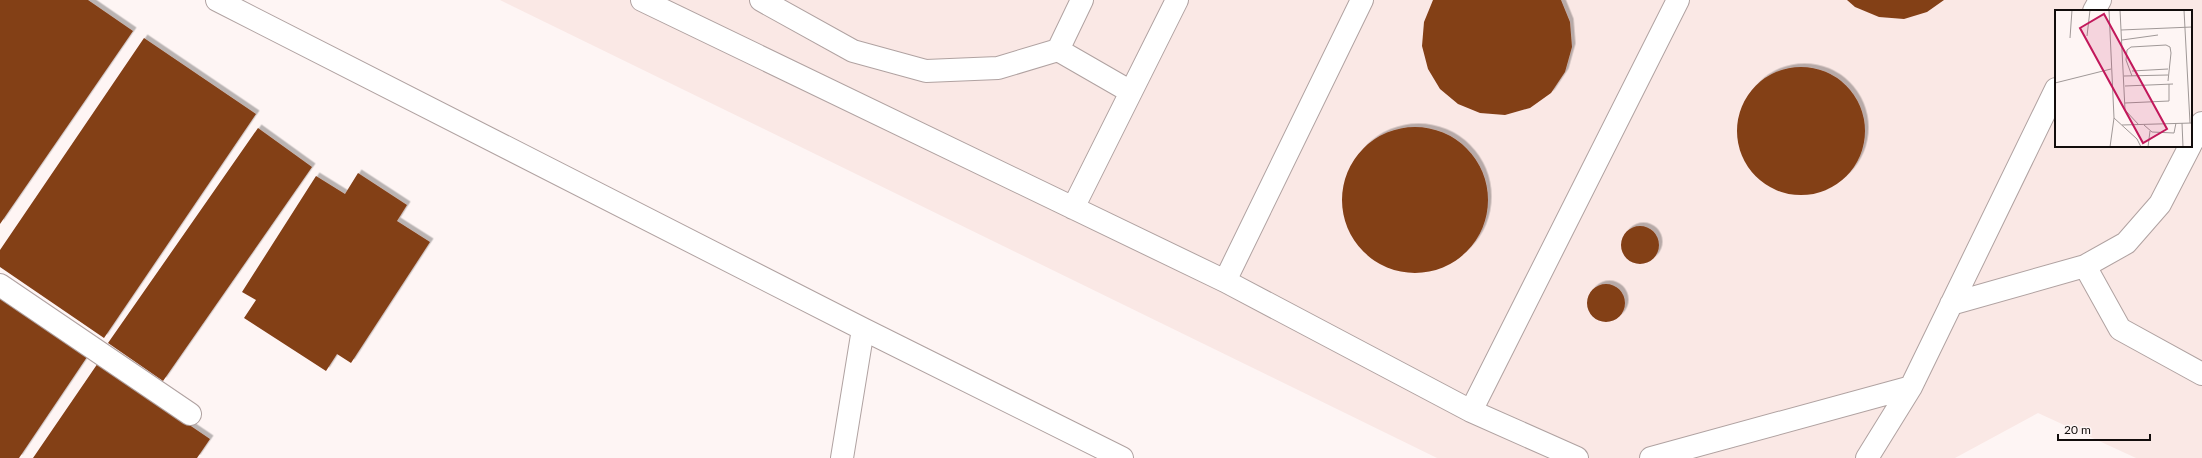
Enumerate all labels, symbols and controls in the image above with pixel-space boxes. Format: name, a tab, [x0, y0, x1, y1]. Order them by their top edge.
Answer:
inset map	[2055, 10, 2192, 147]
scale bar	[2058, 416, 2150, 442]
text: 20 m	[2064, 422, 2091, 437]

